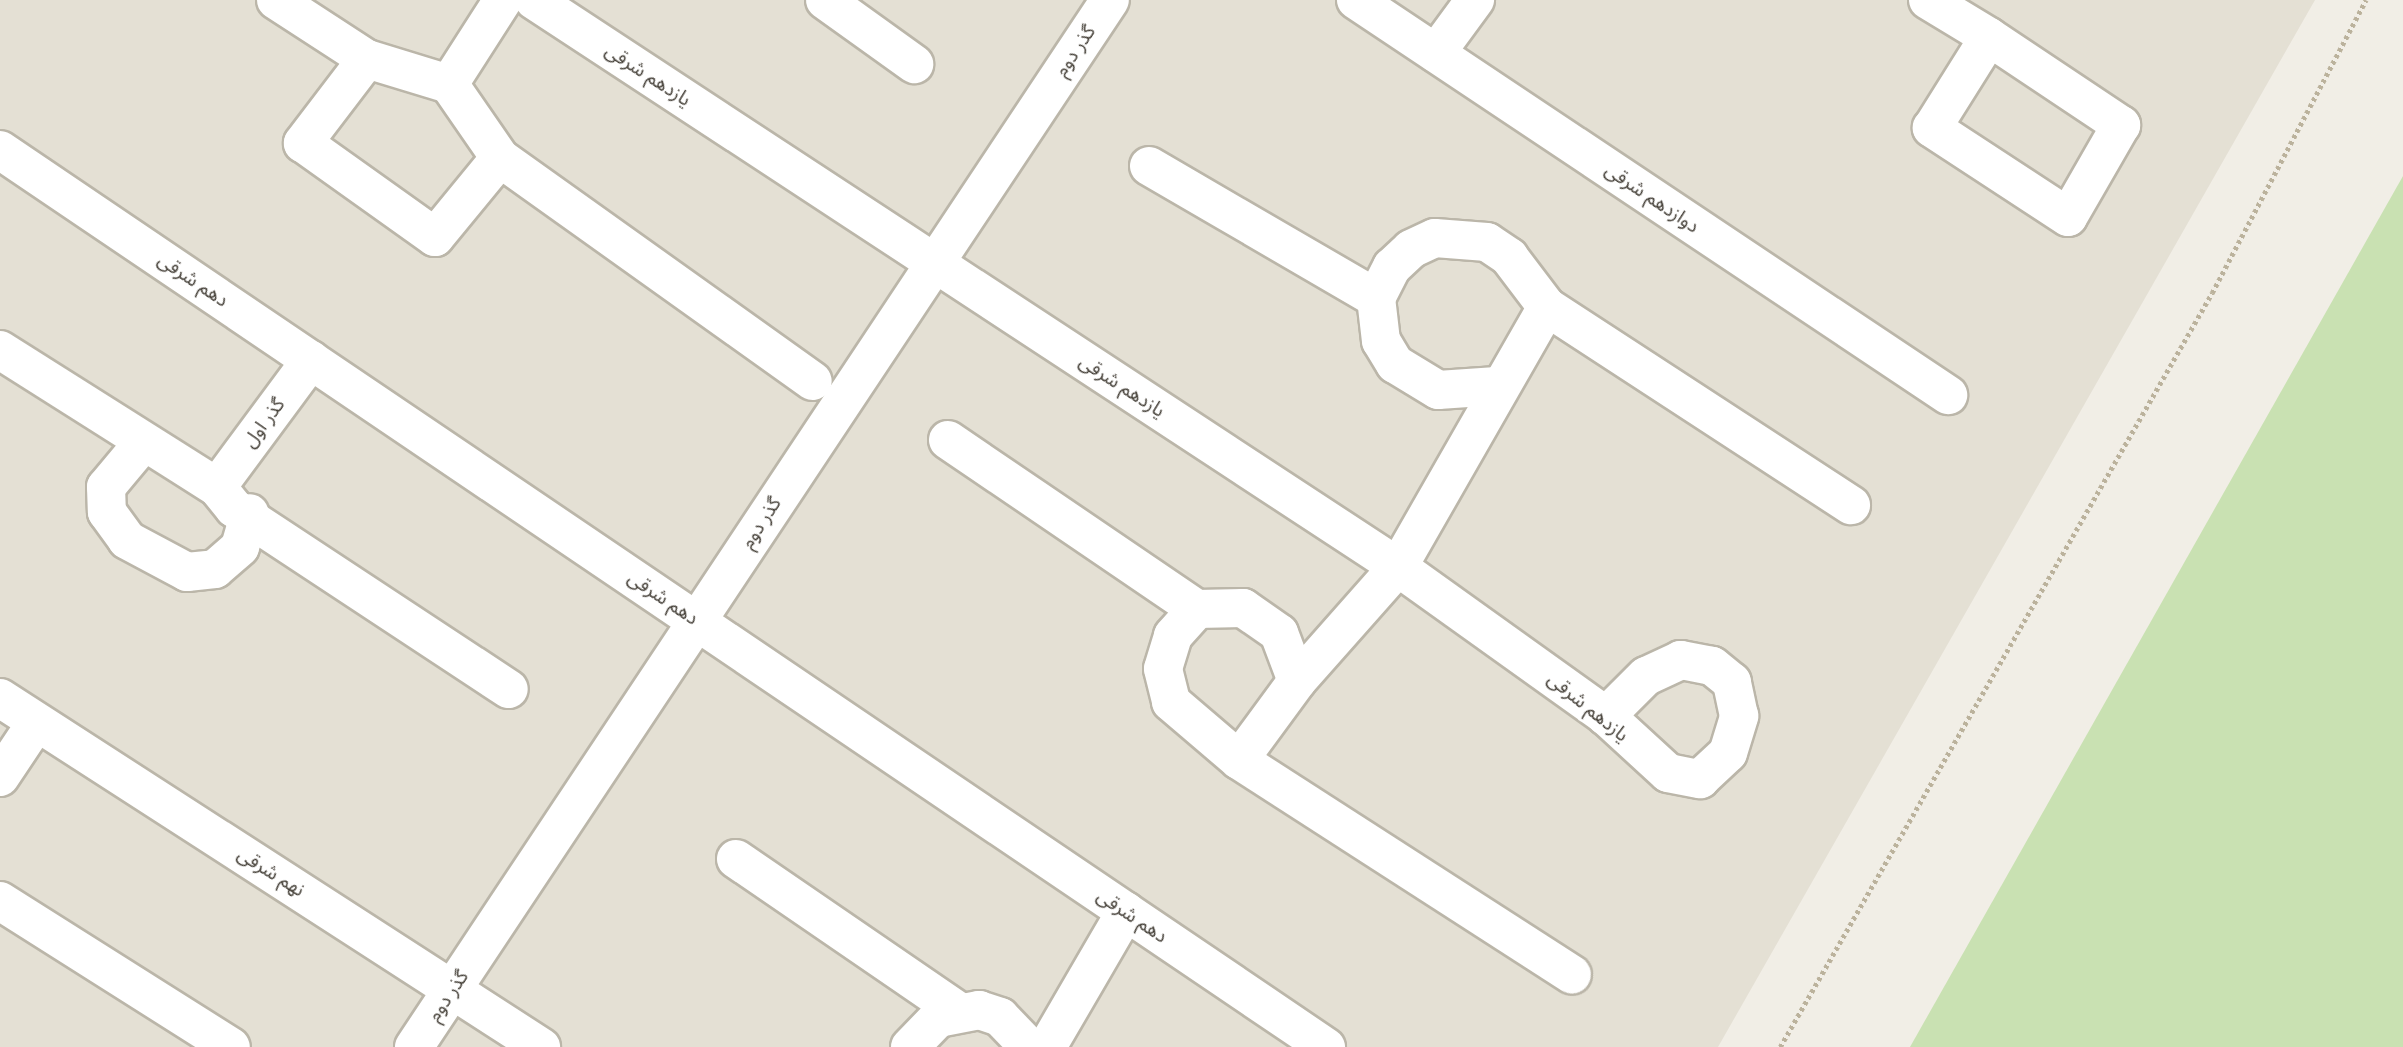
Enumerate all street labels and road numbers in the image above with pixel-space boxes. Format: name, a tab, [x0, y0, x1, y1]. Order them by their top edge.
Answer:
street label: گذر دوم	[1050, 21, 1100, 81]
street label: یازدهم شرقی	[601, 39, 695, 111]
street label: دوازدهم شرقی	[1601, 158, 1703, 238]
street label: دهم شرقی	[153, 248, 233, 312]
street label: یازدهم شرقی	[1075, 350, 1169, 422]
street label: گذر اول	[238, 394, 290, 452]
street label: گذر دوم	[736, 493, 786, 553]
street label: دهم شرقی	[623, 566, 703, 630]
street label: یازدهم شرقی	[1543, 667, 1633, 747]
street label: نهم شرقی	[233, 843, 309, 901]
street label: دهم شرقی	[1092, 884, 1172, 948]
street label: گذر دوم	[423, 966, 473, 1026]

